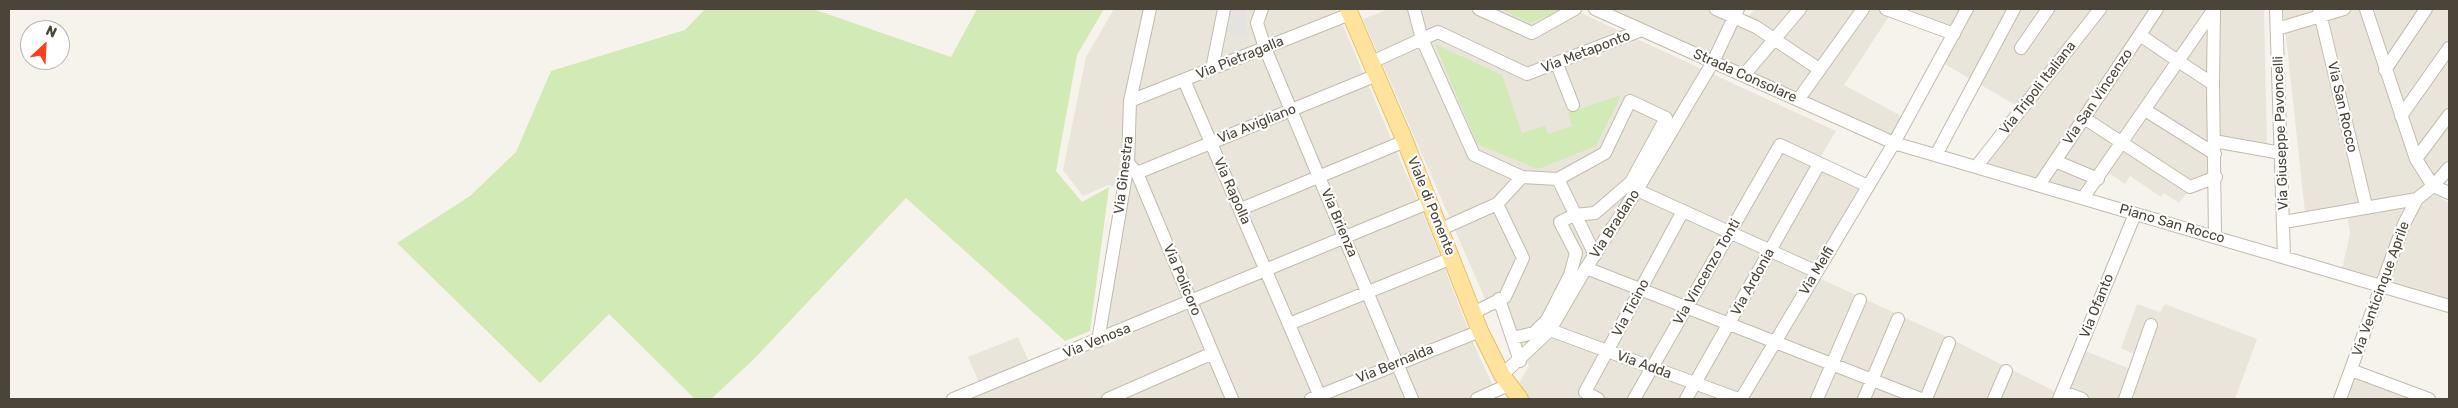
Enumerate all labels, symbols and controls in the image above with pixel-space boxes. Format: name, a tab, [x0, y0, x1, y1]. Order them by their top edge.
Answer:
north arrow	[20, 20, 70, 70]
text: N	[43, 22, 59, 42]
street label: Via Metaponto	[1539, 27, 1633, 77]
street label: Via Pietragalla	[1194, 33, 1286, 83]
street label: Via Tripoli Italiana	[1996, 38, 2080, 138]
street label: Strada Consolare	[1691, 46, 1799, 106]
street label: Via San Vincenzo	[2060, 46, 2136, 148]
street label: Via Giuseppe Pavoncelli	[2270, 56, 2292, 210]
street label: Via San Rocco	[2323, 60, 2361, 154]
street label: Via Avigliano	[1215, 101, 1299, 147]
street label: Via Ginestra	[1111, 135, 1137, 215]
street label: Viale di Ponente	[1404, 154, 1458, 258]
street label: Via Rapolla	[1210, 155, 1254, 227]
street label: Via Brienza	[1317, 186, 1361, 260]
street label: Via Bradano	[1587, 186, 1643, 262]
street label: Piano San Rocco	[2117, 201, 2227, 247]
street label: Via Vincenzo Tonti	[1670, 216, 1744, 328]
street label: Via Venticinque Aprile	[2349, 219, 2413, 359]
street label: Via Policoro	[1159, 242, 1205, 318]
street label: Via Melfi	[1796, 244, 1838, 298]
street label: Via Ardonia	[1728, 245, 1778, 319]
street label: Via Ofanto	[2076, 271, 2118, 341]
street label: Via Ticino	[1609, 276, 1653, 340]
street label: Via Venosa	[1061, 320, 1133, 362]
street label: Via Bernalda	[1354, 341, 1436, 387]
street label: Via Adda	[1614, 347, 1674, 383]

